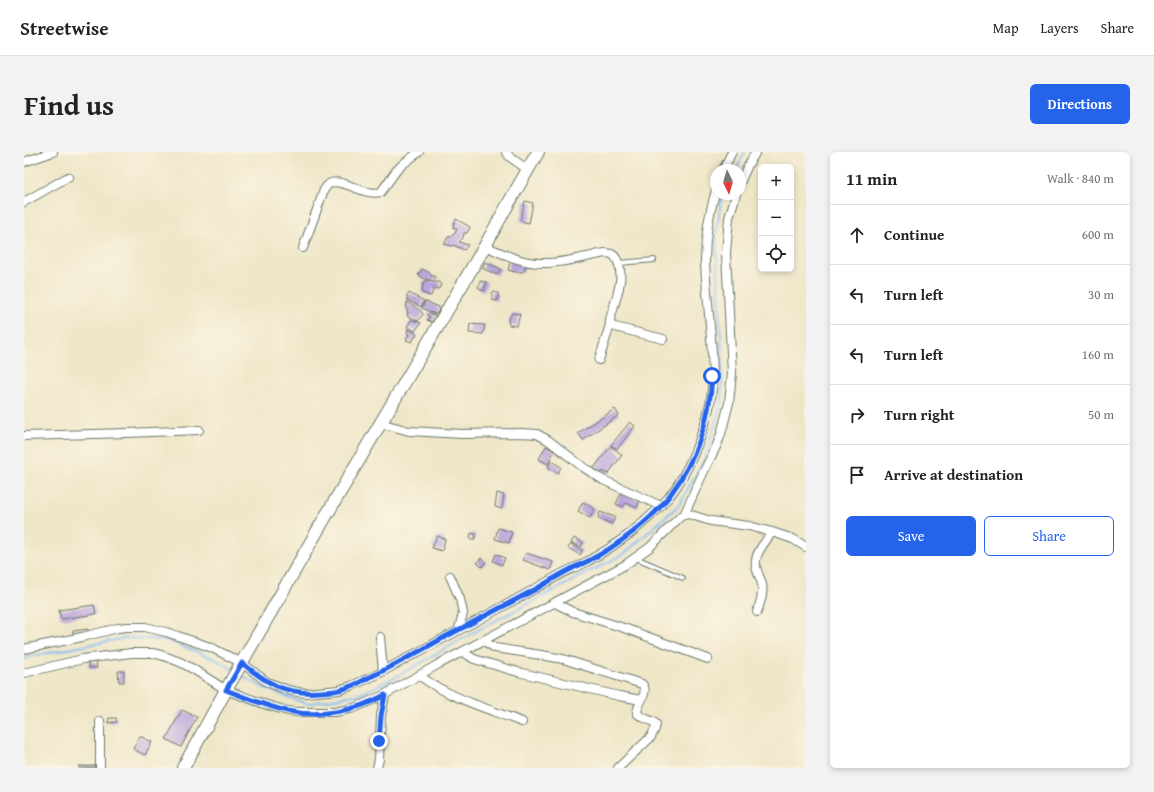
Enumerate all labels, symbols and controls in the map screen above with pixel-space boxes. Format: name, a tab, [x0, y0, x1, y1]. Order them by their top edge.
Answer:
text: Streetwise	[20, 14, 109, 42]
text: Map	[993, 18, 1019, 38]
text: Layers	[1041, 18, 1079, 38]
text: Share	[1101, 18, 1134, 38]
text: Find us	[24, 84, 114, 125]
button: Directions	[1030, 84, 1130, 124]
north arrow	[710, 164, 746, 200]
map controls	[758, 164, 794, 272]
button: +	[758, 164, 794, 200]
text: 11 min	[846, 166, 897, 191]
text: Walk · 840 m	[1047, 169, 1114, 188]
button: −	[758, 200, 794, 236]
icon: ahead	[846, 224, 868, 246]
text: Continue	[884, 224, 945, 245]
text: 600 m	[1082, 225, 1114, 244]
button: locate	[758, 236, 794, 272]
icon: left	[846, 284, 868, 306]
text: Turn left	[884, 284, 943, 305]
text: 30 m	[1088, 285, 1114, 304]
icon: left	[846, 344, 868, 366]
text: Turn left	[884, 344, 943, 365]
text: 160 m	[1082, 345, 1114, 364]
route start	[703, 367, 721, 385]
icon: right	[846, 404, 868, 426]
text: Turn right	[884, 404, 955, 425]
text: 50 m	[1088, 405, 1114, 424]
icon: arrive	[846, 464, 868, 486]
text: Arrive at destination	[884, 464, 1023, 485]
button: Save	[846, 516, 976, 556]
button: Share	[984, 516, 1114, 556]
route end	[370, 732, 388, 750]

